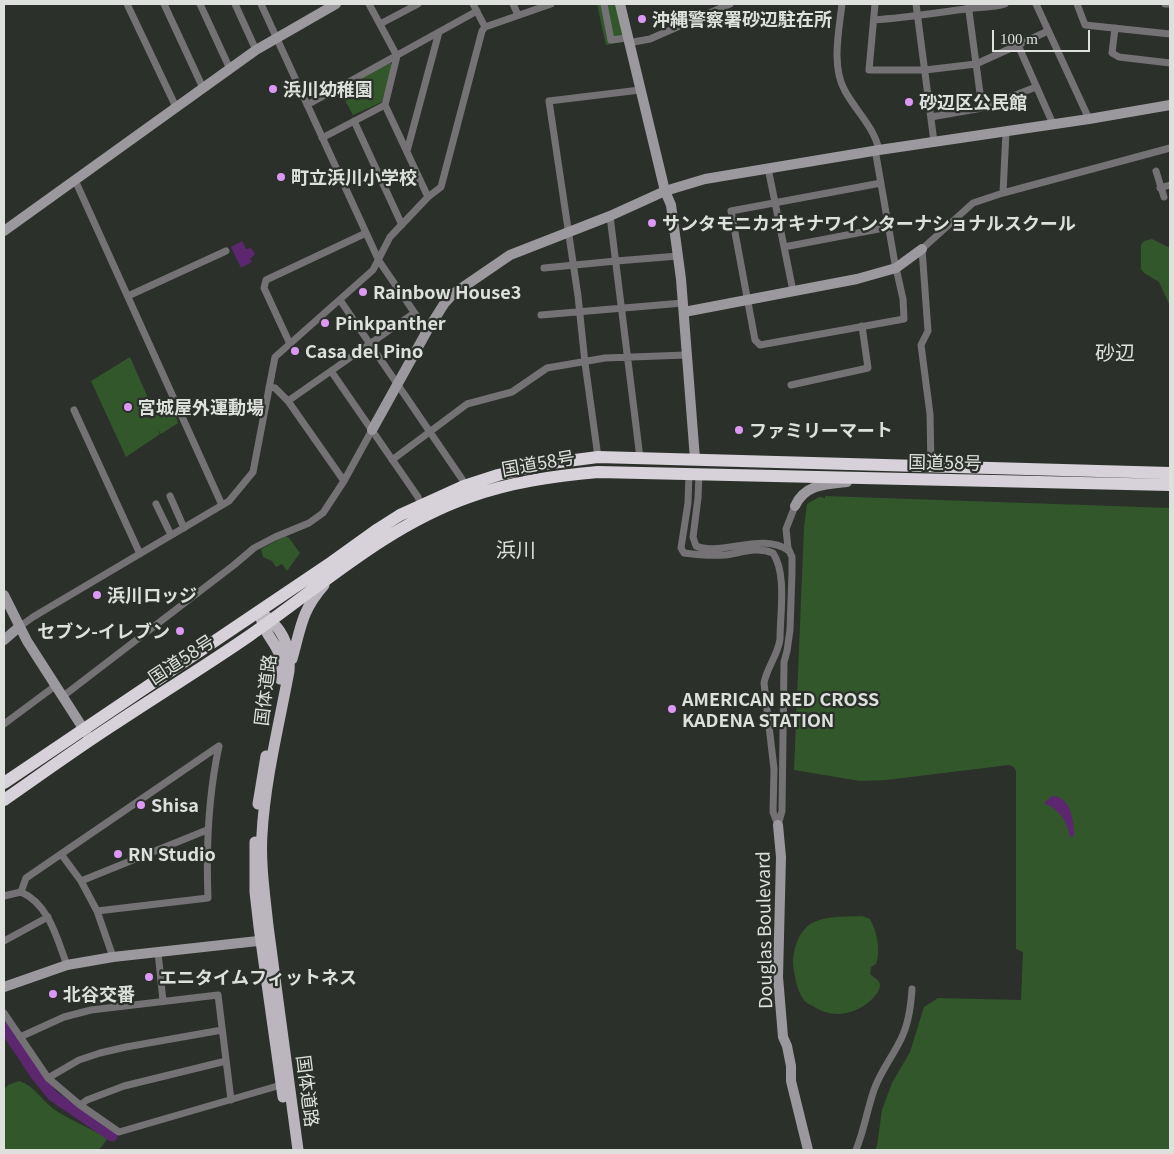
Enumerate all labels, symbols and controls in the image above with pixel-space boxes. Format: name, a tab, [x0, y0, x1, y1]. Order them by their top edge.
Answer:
place label: 沖縄警察署砂辺駐在所	[652, 8, 832, 30]
marker: 沖縄警察署砂辺駐在所	[636, 13, 648, 25]
scale bar	[994, 20, 1092, 52]
text: 100 m	[1000, 31, 1038, 47]
place label: 浜川幼稚園	[283, 78, 373, 100]
marker: 浜川幼稚園	[267, 83, 279, 95]
place label: 砂辺区公民館	[919, 91, 1027, 113]
marker: 砂辺区公民館	[903, 96, 915, 108]
place label: 町立浜川小学校	[291, 166, 417, 188]
marker: 町立浜川小学校	[275, 171, 287, 183]
place label: サンタモニカオキナワインターナショナルスクール	[662, 212, 1076, 234]
marker: サンタモニカオキナワインターナショナルスクール	[646, 217, 658, 229]
place label: Rainbow House3	[373, 281, 521, 303]
marker: Rainbow House3	[357, 286, 369, 298]
place label: Pinkpanther	[335, 312, 446, 334]
marker: Pinkpanther	[319, 317, 331, 329]
place label: Casa del Pino	[305, 340, 423, 362]
district label: 砂辺	[1095, 340, 1135, 364]
marker: Casa del Pino	[289, 345, 301, 357]
place label: 宮城屋外運動場	[138, 396, 264, 418]
marker: 宮城屋外運動場	[122, 401, 134, 413]
place label: ファミリーマート	[749, 419, 893, 441]
marker: ファミリーマート	[733, 424, 745, 436]
street label: 国道58号	[500, 446, 576, 480]
street label: 国道58号	[908, 451, 982, 473]
district label: 浜川	[496, 537, 536, 561]
place label: 浜川ロッジ	[107, 584, 197, 606]
marker: 浜川ロッジ	[91, 589, 103, 601]
place label: セブン-イレブン	[37, 620, 170, 642]
marker: セブン-イレブン	[174, 625, 186, 637]
street label: 国道58号	[144, 630, 218, 688]
street label: 国体道路	[250, 653, 280, 727]
place label: AMERICAN RED CROSS KADENA STATION	[682, 688, 879, 731]
marker: AMERICAN RED CROSS KADENA STATION	[666, 703, 678, 715]
place label: Shisa	[151, 794, 199, 816]
marker: Shisa	[135, 799, 147, 811]
place label: RN Studio	[128, 843, 216, 865]
marker: RN Studio	[112, 848, 124, 860]
street label: Douglas Boulevard	[752, 851, 776, 1009]
place label: エニタイムフィットネス	[159, 966, 357, 988]
marker: エニタイムフィットネス	[143, 971, 155, 983]
place label: 北谷交番	[63, 983, 135, 1005]
marker: 北谷交番	[47, 988, 59, 1000]
street label: 国体道路	[293, 1054, 323, 1128]

